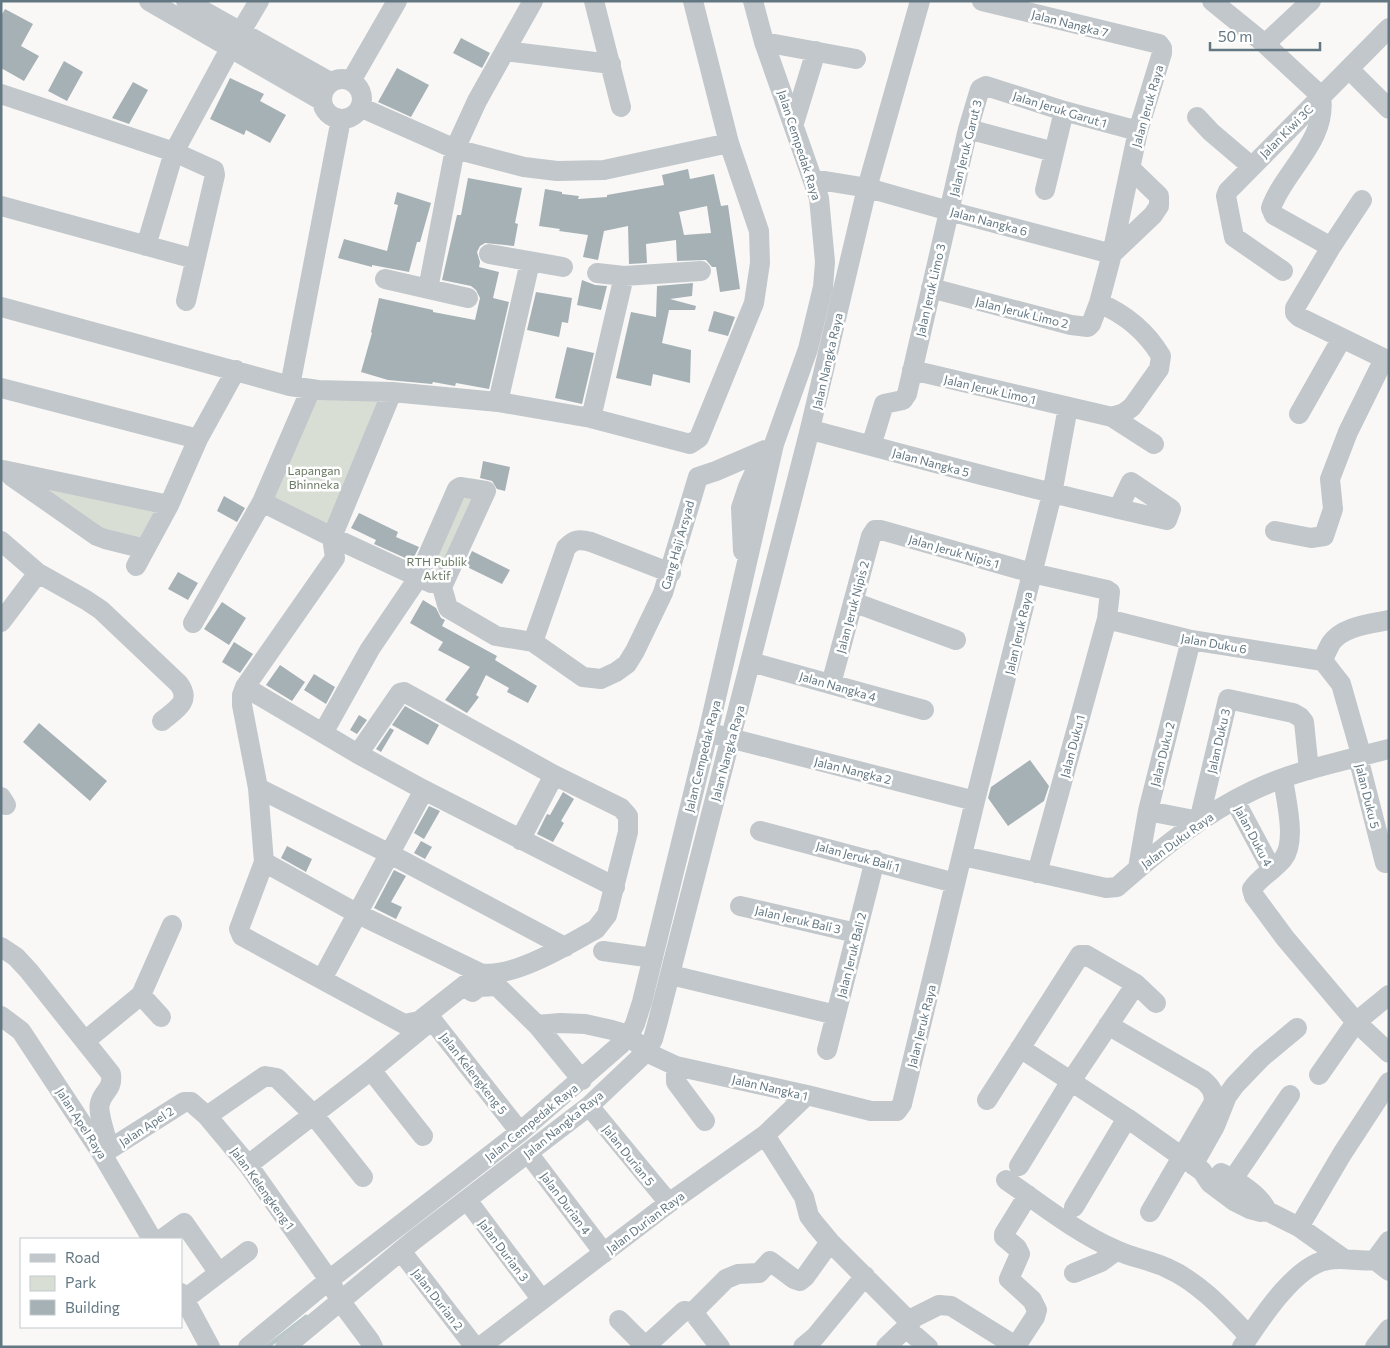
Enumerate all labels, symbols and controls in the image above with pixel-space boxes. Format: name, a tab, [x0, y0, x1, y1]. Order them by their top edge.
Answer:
street label: Jalan Nangka 7	[1030, 7, 1110, 40]
scale bar	[1210, 20, 1320, 52]
text: 50 m	[1218, 27, 1252, 45]
street label: Jalan Jeruk Raya	[1129, 63, 1166, 149]
street label: Jalan Cempedak Raya	[775, 88, 824, 202]
street label: Jalan Jeruk Garut 1	[1011, 88, 1109, 131]
street label: Jalan Jeruk Garut 3	[946, 98, 985, 198]
street label: Jalan Kiwi 3C	[1256, 101, 1316, 161]
street label: Jalan Nangka 6	[949, 204, 1029, 239]
street label: Jalan Jeruk Limo 3	[912, 242, 949, 338]
street label: Jalan Jeruk Limo 2	[974, 294, 1070, 331]
street label: Jalan Nangka Raya	[809, 311, 846, 411]
street label: Jalan Jeruk Limo 1	[943, 372, 1037, 407]
street label: Jalan Nangka 5	[891, 445, 971, 480]
park label: Lapangan Bhinneka	[288, 463, 340, 491]
street label: Gang Haji Arsyad	[658, 499, 696, 591]
street label: Jalan Jeruk Nipis 1	[907, 531, 1001, 572]
park label: RTH Publik Aktif	[407, 554, 468, 582]
street label: Jalan Jeruk Nipis 2	[833, 559, 872, 655]
street label: Jalan Jeruk Raya	[1002, 590, 1035, 676]
street label: Jalan Duku 6	[1180, 630, 1248, 657]
street label: Jalan Nangka 4	[798, 668, 878, 705]
street label: Jalan Cempedak Raya	[681, 698, 724, 814]
street label: Jalan Nangka Raya	[707, 704, 747, 803]
street label: Jalan Duku 3	[1204, 707, 1233, 775]
street label: Jalan Duku 1	[1057, 713, 1088, 779]
street label: Jalan Duku 2	[1147, 720, 1178, 788]
street label: Jalan Nangka 2	[813, 754, 893, 787]
street label: Jalan Duku 5	[1352, 762, 1383, 830]
street label: Jalan Duku 4	[1231, 803, 1276, 869]
street label: Jalan Duku Raya	[1138, 809, 1216, 872]
street label: Jalan Jeruk Bali 1	[814, 838, 901, 875]
street label: Jalan Jeruk Bali 3	[753, 902, 842, 937]
street label: Jalan Jeruk Bali 2	[834, 911, 869, 999]
street label: Jalan Jeruk Raya	[904, 983, 939, 1069]
street label: Jalan Kelengkeng 5	[437, 1029, 510, 1117]
street label: Jalan Nangka 1	[731, 1071, 809, 1103]
street label: Jalan Cempedak Raya	[482, 1080, 581, 1164]
street label: Jalan Apel Raya	[53, 1085, 110, 1162]
street label: Jalan Nangka Raya	[520, 1088, 606, 1161]
street label: Jalan Apel 2	[116, 1103, 177, 1150]
street label: Jalan Durian 5	[599, 1122, 658, 1189]
street label: Jalan Kelengkeng 1	[228, 1144, 298, 1232]
street label: Jalan Durian 4	[537, 1169, 594, 1238]
street label: Jalan Durian Raya	[603, 1188, 687, 1257]
street label: Jalan Durian 3	[475, 1216, 532, 1284]
legend	[20, 1238, 182, 1328]
text: Road	[65, 1248, 100, 1266]
street label: Jalan Durian 2	[409, 1266, 466, 1333]
text: Park	[65, 1273, 96, 1291]
text: Building	[65, 1298, 120, 1316]

